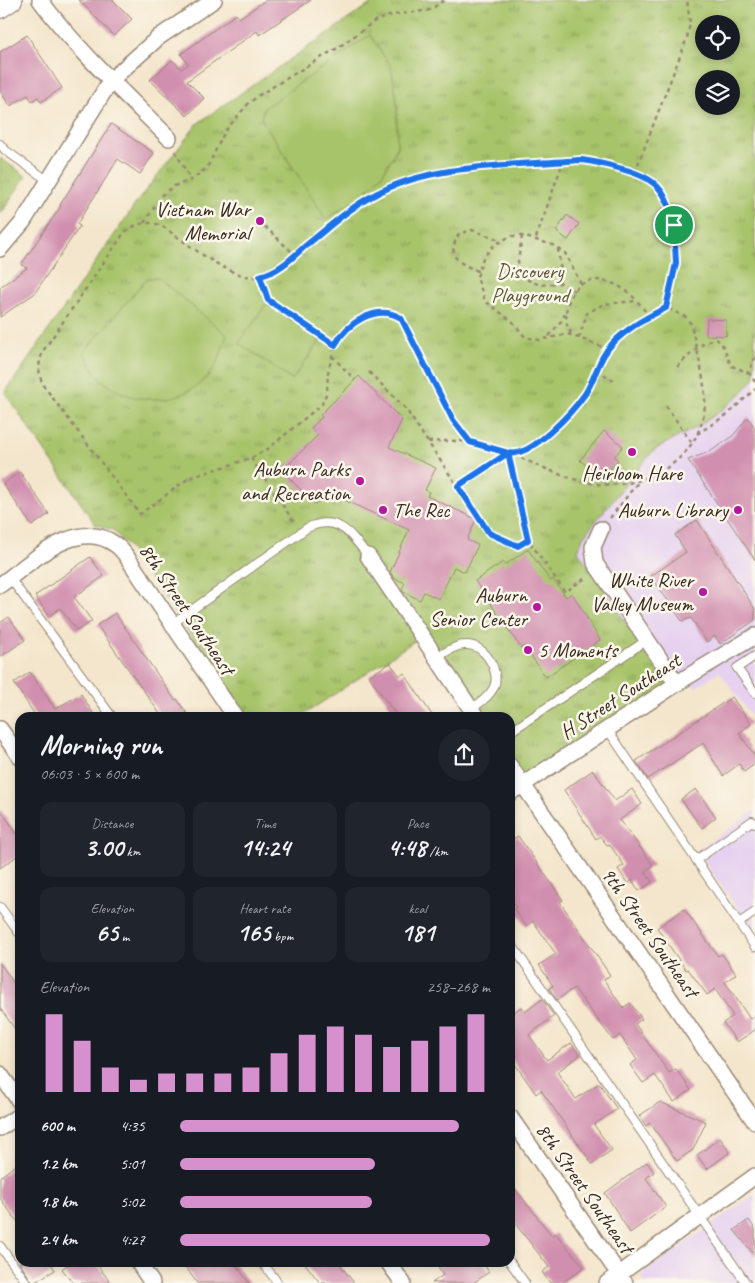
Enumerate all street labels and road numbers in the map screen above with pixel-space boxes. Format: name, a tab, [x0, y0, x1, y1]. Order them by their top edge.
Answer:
street label: 8th Street Southeast	[133, 538, 242, 682]
street label: H Street Southeast	[555, 646, 687, 745]
street label: 9th Street Southeast	[595, 862, 706, 1005]
street label: 8th Street Southeast	[530, 1118, 641, 1261]

